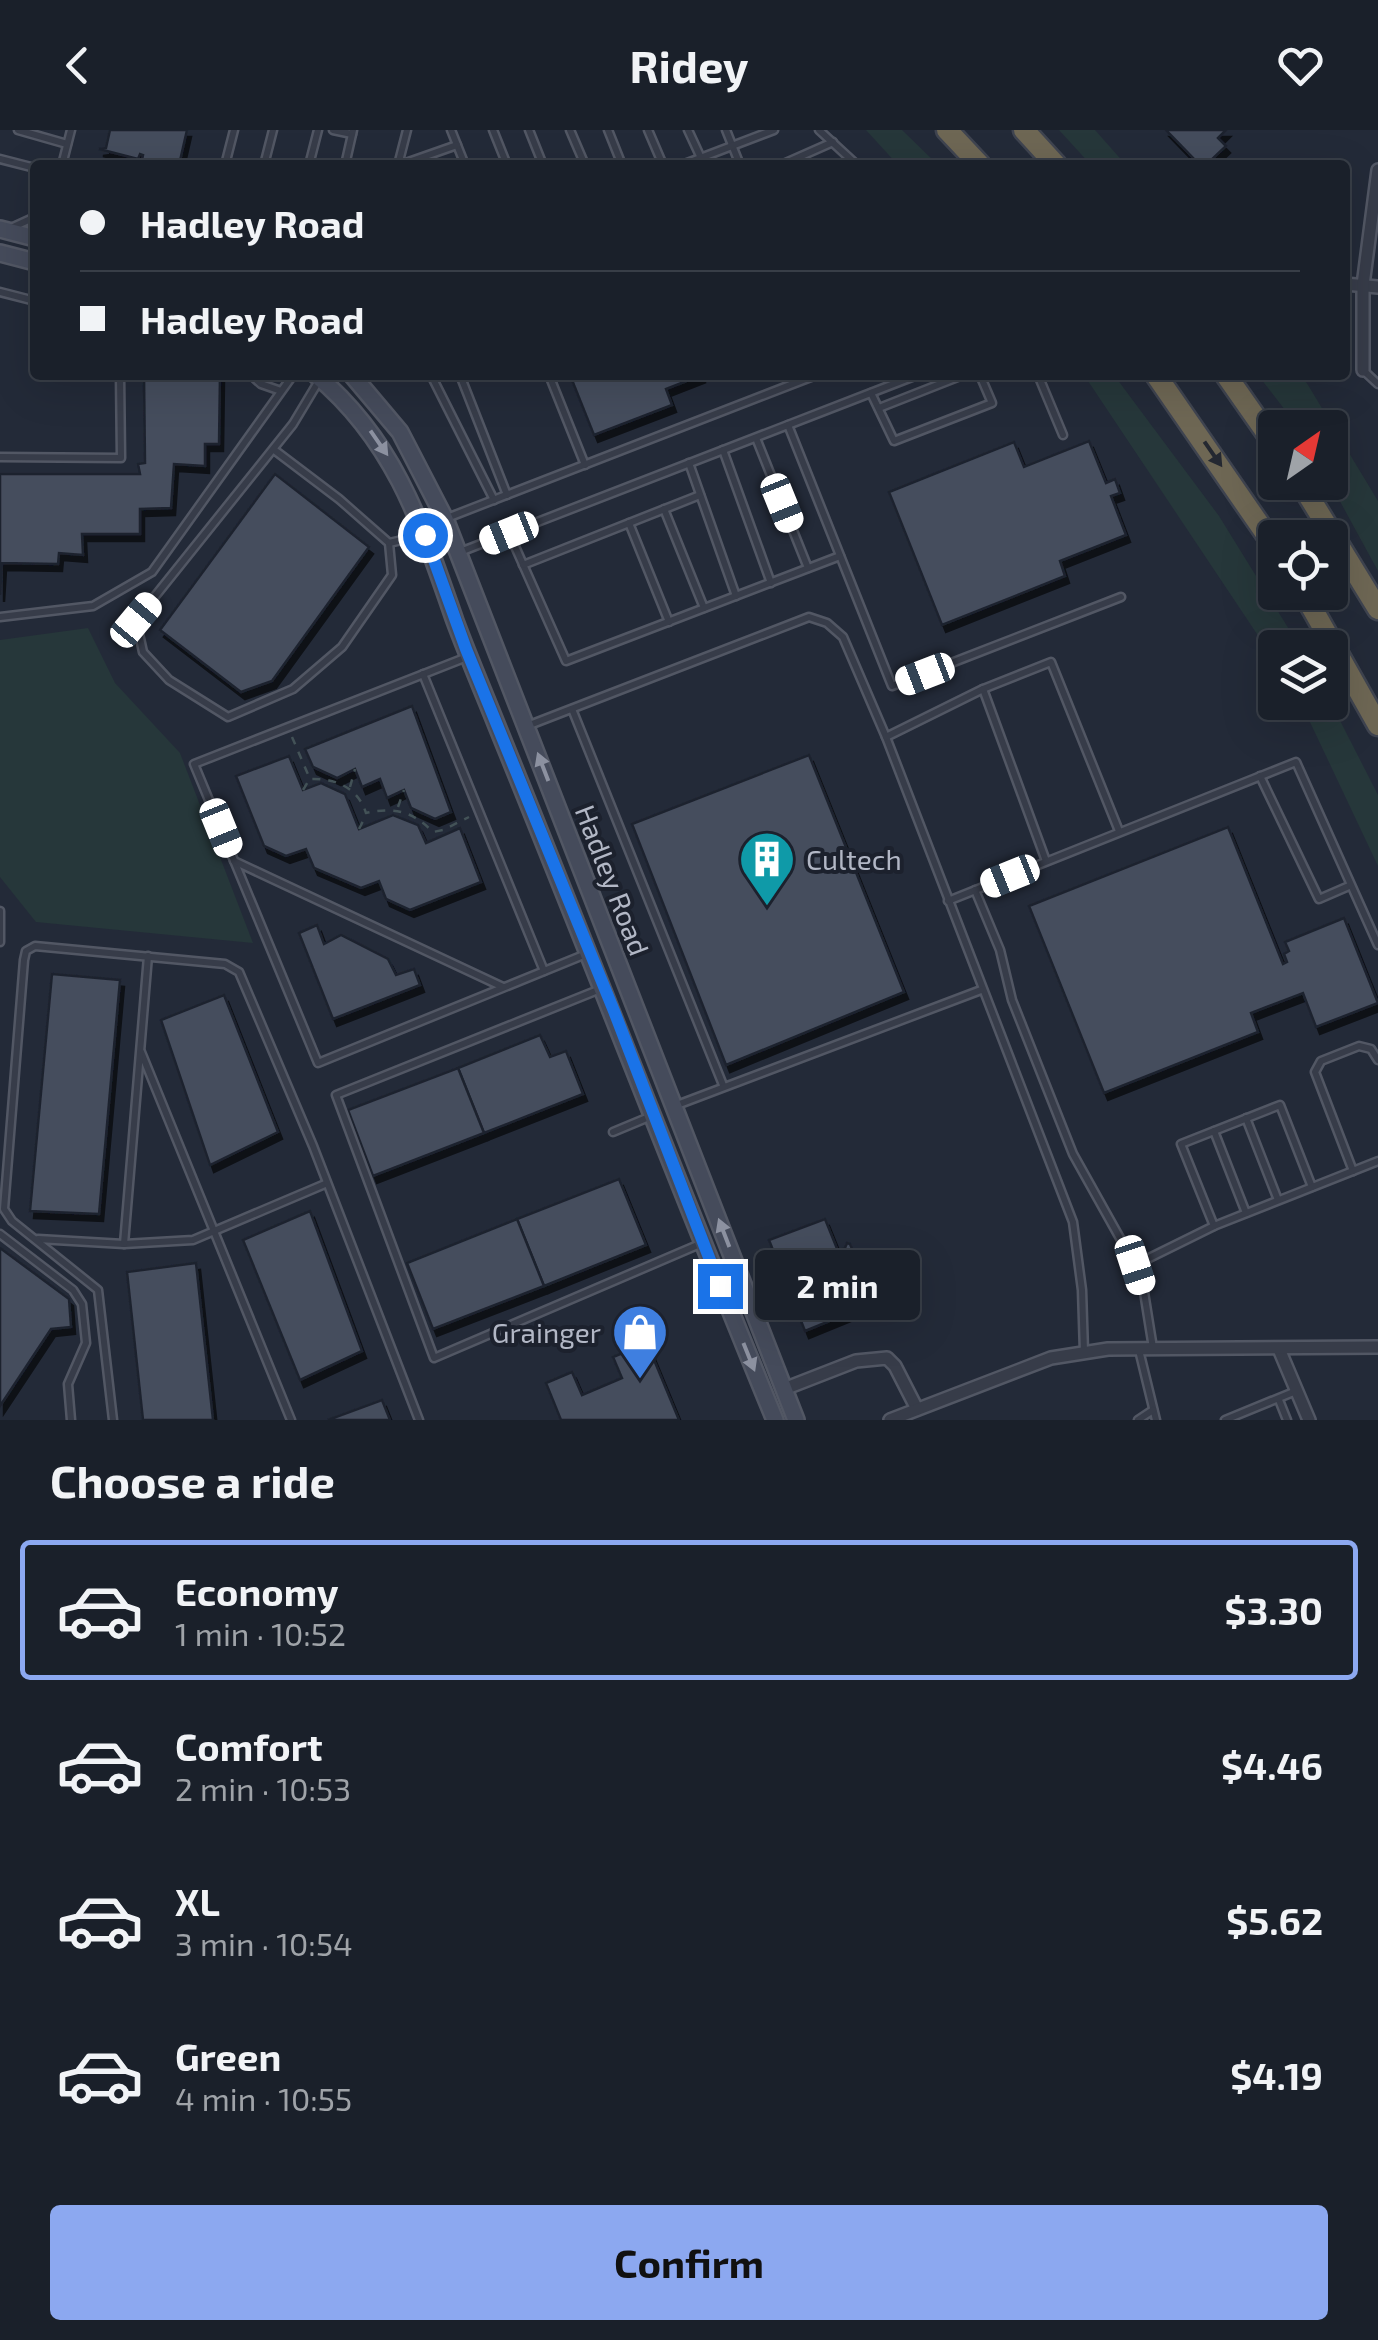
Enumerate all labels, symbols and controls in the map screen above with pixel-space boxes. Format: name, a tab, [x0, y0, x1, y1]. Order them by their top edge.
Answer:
icon: back	[50, 38, 105, 93]
text: Ridey	[629, 38, 749, 92]
icon: heart	[1273, 38, 1328, 93]
text: Hadley Road	[140, 200, 364, 246]
text: Hadley Road	[140, 296, 364, 342]
north arrow	[1258, 410, 1348, 500]
map controls	[1258, 410, 1348, 720]
one-way arrow	[369, 430, 388, 456]
one-way arrow	[1203, 441, 1222, 467]
car	[757, 470, 807, 536]
car	[476, 508, 542, 558]
route start	[403, 513, 448, 558]
button: locate	[1258, 520, 1348, 610]
car	[105, 587, 167, 653]
button: layers	[1258, 630, 1348, 720]
car	[892, 649, 958, 699]
one-way arrow	[534, 752, 550, 782]
car	[196, 795, 246, 861]
street label: Hadley Road	[569, 800, 657, 960]
building icon: Cultech	[737, 829, 797, 908]
place label: Cultech	[806, 842, 902, 876]
car	[977, 851, 1043, 901]
one-way arrow	[716, 1218, 732, 1248]
car	[1111, 1232, 1159, 1298]
callout: 2 min	[755, 1251, 920, 1321]
route end	[698, 1264, 743, 1309]
text: 2 min	[797, 1266, 878, 1304]
shop icon: Grainger	[610, 1302, 670, 1381]
place label: Grainger	[492, 1315, 601, 1349]
one-way arrow	[741, 1343, 757, 1372]
text: Choose a ride	[50, 1453, 335, 1507]
icon: car	[55, 1565, 145, 1655]
text: Economy	[175, 1568, 339, 1614]
text: $3.30	[1225, 1587, 1323, 1633]
text: 1 min · 10:52	[175, 1614, 346, 1652]
icon: car	[55, 1720, 145, 1810]
text: Comfort	[175, 1723, 323, 1769]
text: $4.46	[1221, 1742, 1323, 1788]
text: 2 min · 10:53	[175, 1769, 351, 1807]
icon: car	[55, 1875, 145, 1965]
text: XL	[175, 1878, 220, 1924]
text: $5.62	[1226, 1897, 1323, 1943]
text: 3 min · 10:54	[175, 1924, 353, 1962]
icon: car	[55, 2030, 145, 2120]
text: Green	[175, 2033, 281, 2079]
text: $4.19	[1230, 2052, 1323, 2098]
text: 4 min · 10:55	[175, 2079, 352, 2117]
button: Confirm	[50, 2205, 1328, 2320]

